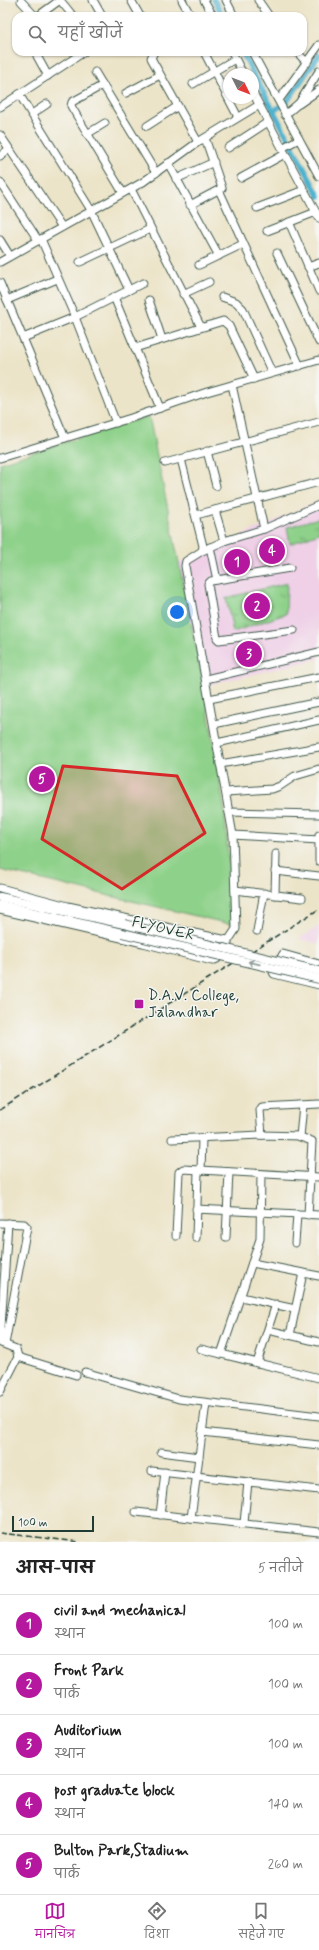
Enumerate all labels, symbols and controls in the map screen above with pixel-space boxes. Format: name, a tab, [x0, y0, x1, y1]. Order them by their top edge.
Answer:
search box	[12, 12, 307, 56]
icon: search	[26, 23, 48, 45]
text: यहाँ खोजें	[58, 24, 123, 44]
north arrow	[223, 68, 259, 104]
pin: 4	[259, 536, 285, 566]
pin: 1	[224, 547, 250, 577]
pin: 2	[244, 591, 270, 621]
your location	[167, 602, 187, 622]
pin: 3	[236, 639, 262, 669]
pin: 5	[29, 764, 55, 794]
street label: FLYOVER	[130, 912, 196, 946]
one-way arrow	[248, 959, 261, 967]
place label: D.A.V. College, Jalandhar	[148, 986, 239, 1023]
marker: D.A.V. College, Jalandhar	[133, 998, 145, 1010]
scale bar	[12, 1514, 94, 1533]
text: 100 m	[18, 1516, 48, 1530]
text: आस-पास	[16, 1557, 94, 1579]
text: 5 नतीजे	[258, 1560, 303, 1577]
text: civil and mechanical	[54, 1601, 185, 1621]
text: 1	[26, 1616, 32, 1633]
text: 100 m	[268, 1616, 303, 1633]
text: स्थान	[54, 1626, 85, 1643]
text: Front Park	[54, 1661, 124, 1681]
text: 2	[26, 1676, 32, 1693]
text: 100 m	[268, 1676, 303, 1693]
text: पार्क	[54, 1686, 80, 1703]
text: Auditorium	[54, 1721, 122, 1741]
text: 3	[26, 1736, 32, 1753]
text: 100 m	[268, 1736, 303, 1753]
text: स्थान	[54, 1746, 85, 1763]
text: post graduate block	[54, 1781, 175, 1801]
text: 4	[25, 1796, 33, 1813]
text: 140 m	[268, 1796, 303, 1813]
text: स्थान	[54, 1806, 85, 1823]
text: Bulton Park,Stadium	[54, 1841, 189, 1861]
text: 5	[25, 1856, 33, 1873]
text: 260 m	[268, 1856, 303, 1873]
text: पार्क	[54, 1866, 80, 1883]
tab: मानचित्र	[35, 1900, 75, 1946]
tab: दिशा	[144, 1900, 169, 1946]
tab: सहेजे गए	[239, 1900, 284, 1946]

